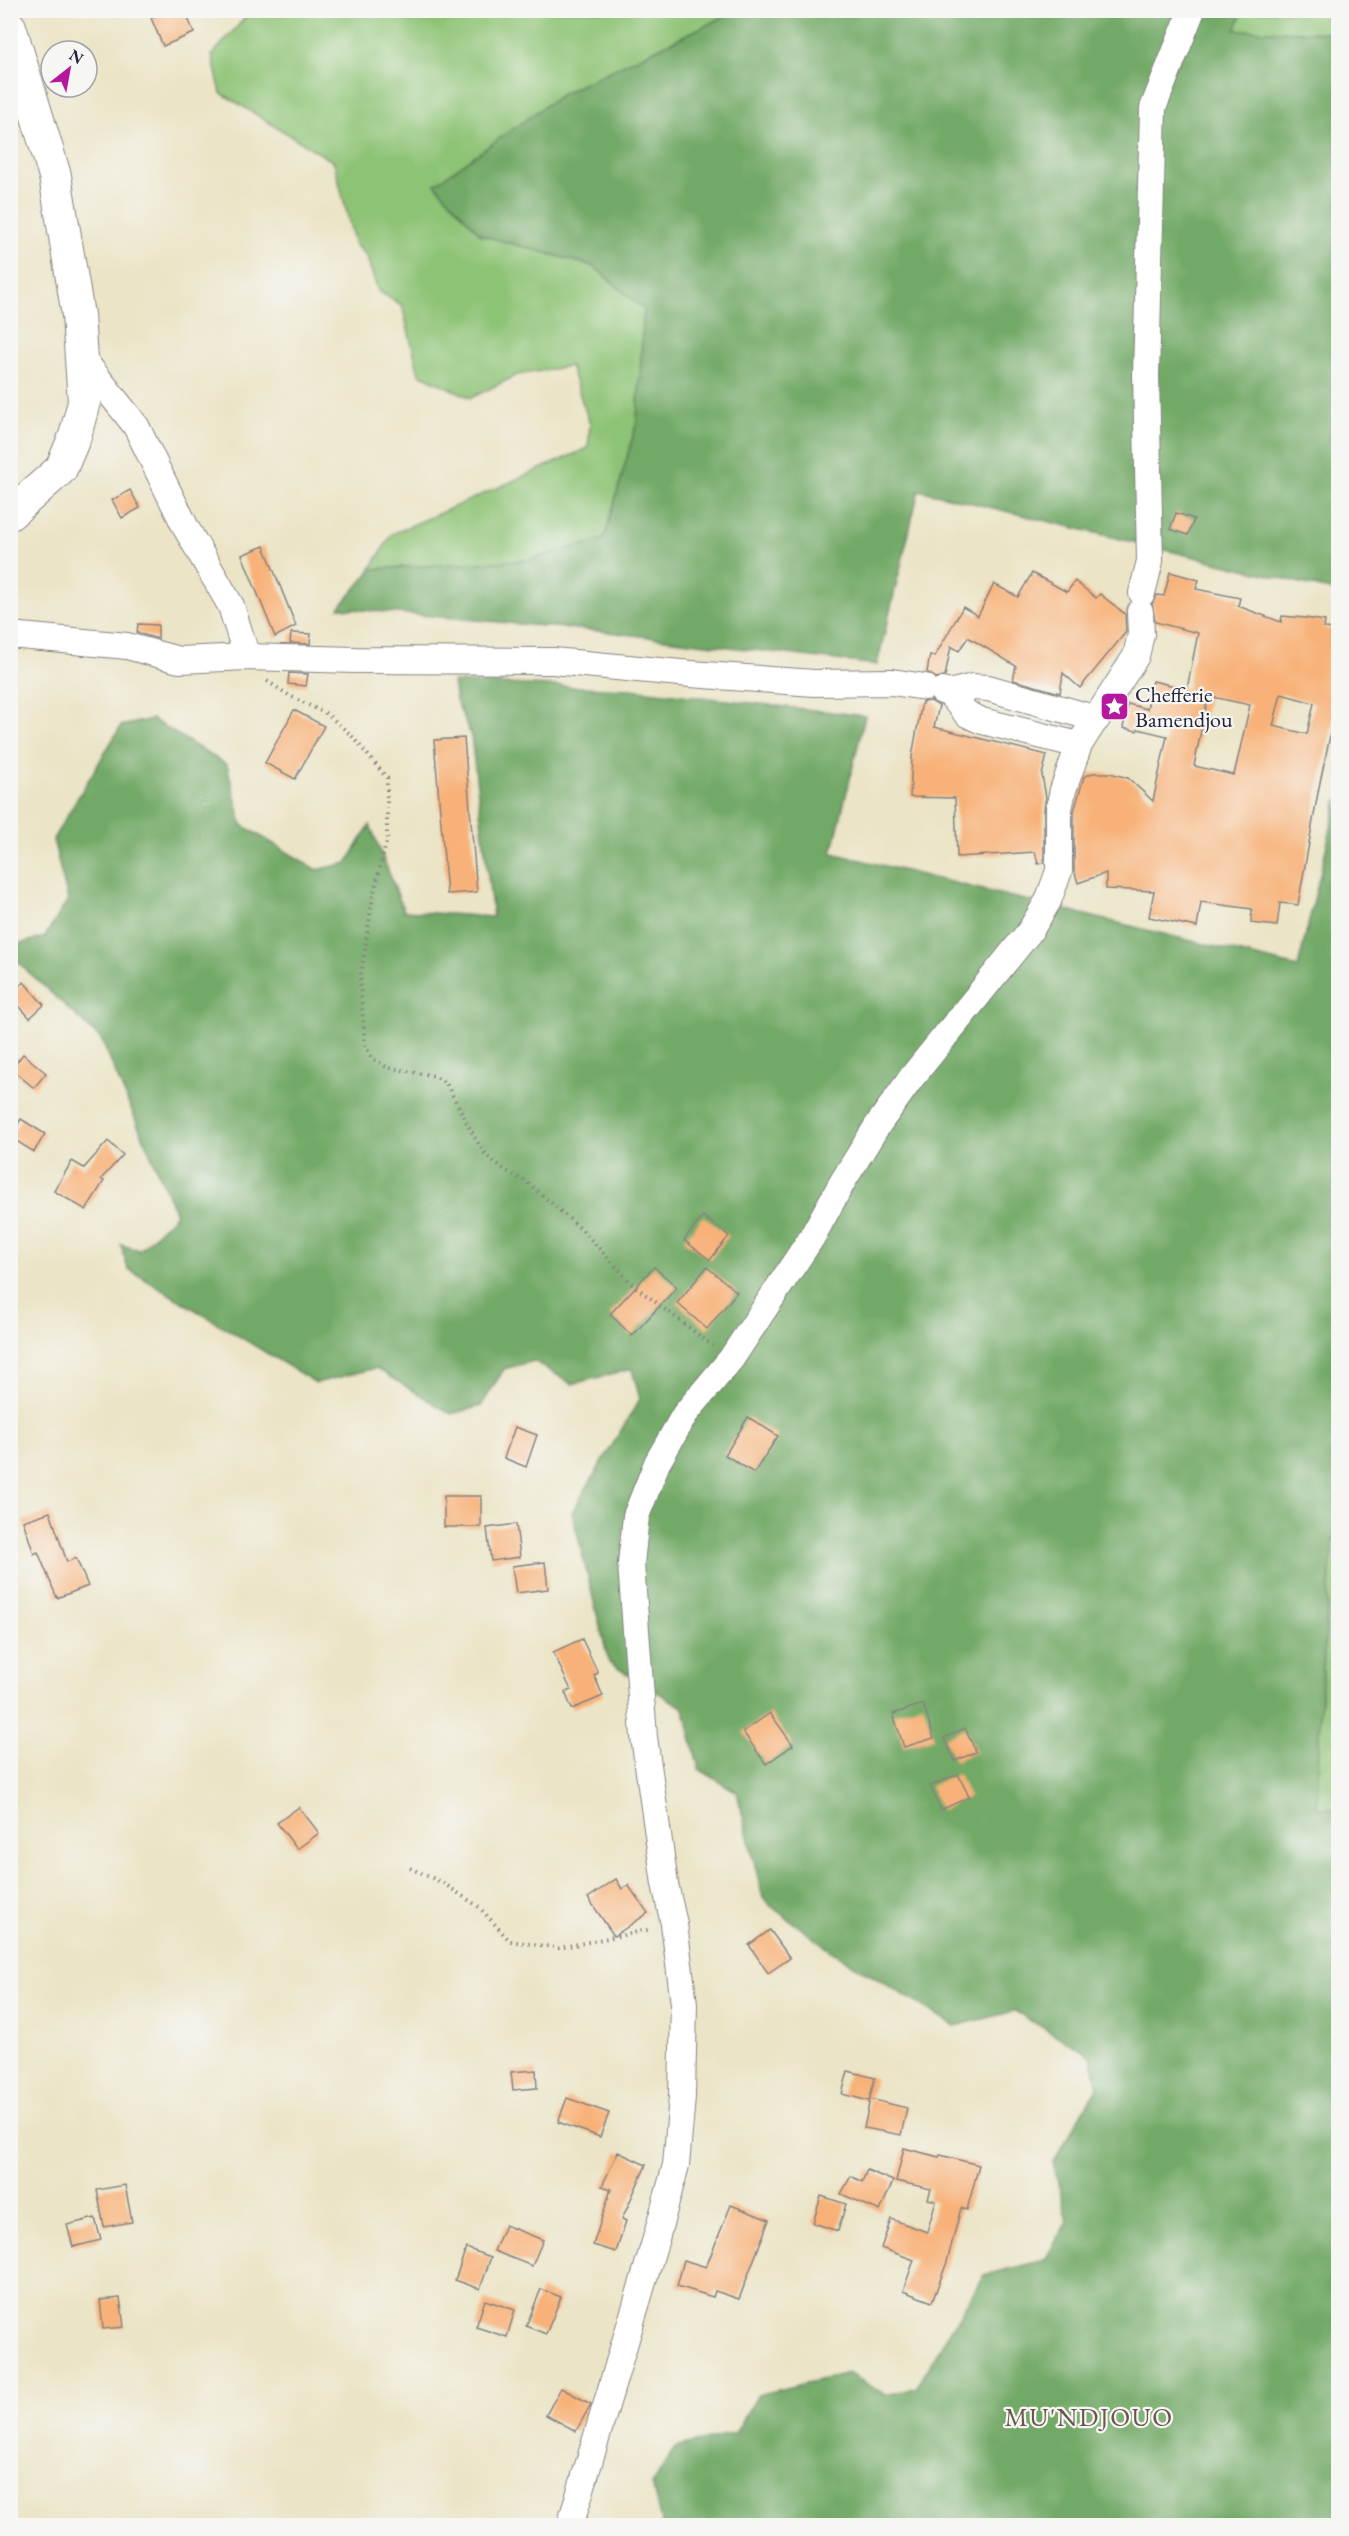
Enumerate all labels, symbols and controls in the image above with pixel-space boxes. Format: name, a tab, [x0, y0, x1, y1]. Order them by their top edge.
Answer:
north arrow	[39, 39, 99, 99]
text: N	[66, 44, 87, 69]
place label: Chefferie Bamendjou	[1135, 680, 1233, 734]
place icon: Chefferie Bamendjou	[1098, 691, 1130, 723]
district label: MU'NDJOUO	[1004, 2400, 1174, 2434]

